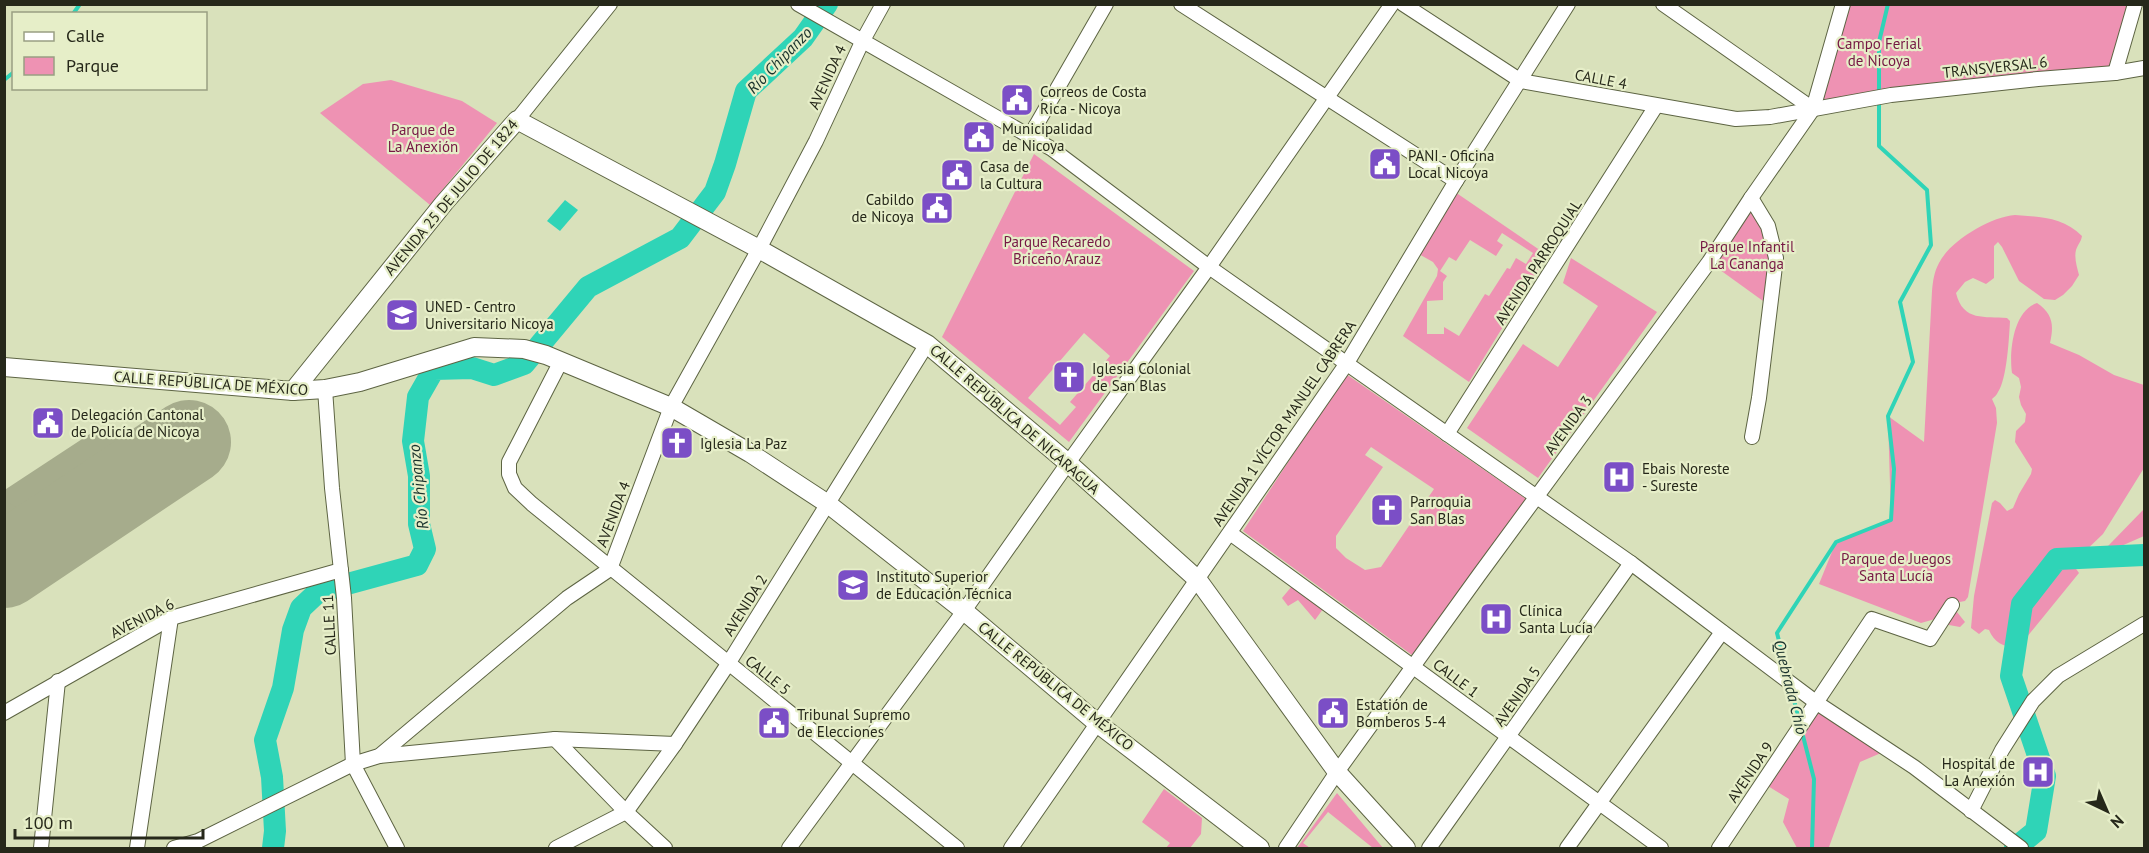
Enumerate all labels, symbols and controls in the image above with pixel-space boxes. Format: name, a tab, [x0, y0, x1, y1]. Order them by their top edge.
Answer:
legend	[12, 12, 207, 90]
water label: Río Chipanzo	[742, 22, 816, 98]
text: Calle	[66, 24, 105, 47]
park label: Campo Ferial de Nicoya	[1837, 34, 1922, 70]
street label: AVENIDA 4	[804, 42, 850, 112]
street label: TRANSVERSAL 6	[1942, 52, 2048, 82]
text: Parque	[66, 54, 119, 77]
street label: CALLE 4	[1573, 65, 1629, 93]
public building icon: Correos de Costa Rica - Nicoya	[999, 82, 1035, 118]
place label: Correos de Costa Rica - Nicoya	[1040, 82, 1147, 118]
street label: AVENIDA 25 DE JULIO DE 1824	[380, 115, 522, 279]
public building icon: Municipalidad de Nicoya	[961, 119, 997, 155]
place label: Municipalidad de Nicoya	[1002, 119, 1093, 155]
park label: Parque de La Anexión	[388, 120, 458, 156]
public building icon: PANI - Oficina Local Nicoya	[1367, 146, 1403, 182]
place label: PANI - Oficina Local Nicoya	[1408, 146, 1494, 182]
public building icon: Casa de la Cultura	[939, 157, 975, 193]
place label: Casa de la Cultura	[980, 157, 1042, 193]
place label: Cabildo de Nicoya	[851, 190, 914, 226]
public building icon: Cabildo de Nicoya	[919, 190, 955, 226]
street label: AVENIDA PARROQUIAL	[1490, 196, 1586, 328]
park label: Parque Recaredo Briceño Arauz	[1004, 232, 1110, 268]
park label: Parque Infantil La Cananga	[1700, 237, 1795, 273]
school or university icon: UNED - Centro Universitario Nicoya	[384, 297, 420, 333]
place label: UNED - Centro Universitario Nicoya	[425, 297, 554, 333]
street label: AVENIDA 1 VÍCTOR MANUEL CABRERA	[1208, 316, 1360, 529]
street label: CALLE REPÚBLICA DE NICARAGUA	[926, 340, 1104, 498]
church icon: Iglesia Colonial de San Blas	[1051, 359, 1087, 395]
place label: Iglesia Colonial de San Blas	[1092, 359, 1191, 395]
street label: CALLE REPÚBLICA DE MÉXICO	[113, 367, 309, 399]
street label: AVENIDA 3	[1540, 392, 1596, 458]
public building icon: Delegación Cantonal de Policía de Nicoya	[30, 405, 66, 441]
place label: Delegación Cantonal de Policía de Nicoya	[71, 405, 204, 441]
church icon: Iglesia La Paz	[659, 425, 695, 461]
place label: Iglesia La Paz	[700, 434, 787, 453]
water label: Río Chipanzo	[404, 443, 432, 530]
hospital icon: Ebais Noreste - Sureste	[1601, 459, 1637, 495]
place label: Ebais Noreste - Sureste	[1642, 459, 1730, 495]
street label: AVENIDA 4	[592, 478, 634, 550]
church icon: Parroquia San Blas	[1369, 492, 1405, 528]
place label: Parroquia San Blas	[1410, 492, 1471, 528]
park label: Parque de Juegos Santa Lucía	[1841, 549, 1951, 585]
school or university icon: Instituto Superior de Educación Técnica	[835, 567, 871, 603]
place label: Instituto Superior de Educación Técnica	[876, 567, 1012, 603]
street label: AVENIDA 2	[719, 571, 771, 639]
street label: AVENIDA 6	[107, 594, 177, 642]
street label: CALLE 11	[318, 594, 340, 656]
hospital icon: Clínica Santa Lucía	[1478, 601, 1514, 637]
place label: Clínica Santa Lucía	[1519, 601, 1593, 637]
street label: CALLE REPÚBLICA DE MÉXICO	[974, 617, 1138, 755]
water label: Quebrada Chío	[1770, 638, 1812, 736]
street label: CALLE 5	[742, 651, 794, 699]
street label: CALLE 1	[1429, 655, 1483, 701]
street label: AVENIDA 5	[1489, 662, 1545, 730]
public building icon: Estatión de Bomberos 5-4	[1315, 695, 1351, 731]
place label: Estatión de Bomberos 5-4	[1356, 695, 1446, 731]
public building icon: Tribunal Supremo de Elecciones	[756, 705, 792, 741]
place label: Tribunal Supremo de Elecciones	[797, 705, 910, 741]
street label: AVENIDA 9	[1723, 738, 1777, 806]
place label: Hospital de La Anexión	[1942, 754, 2015, 790]
hospital icon: Hospital de La Anexión	[2020, 754, 2056, 790]
north arrow	[2077, 781, 2137, 841]
scale bar	[15, 802, 202, 840]
text: 100 m	[24, 811, 73, 834]
text: N	[2107, 811, 2128, 833]

